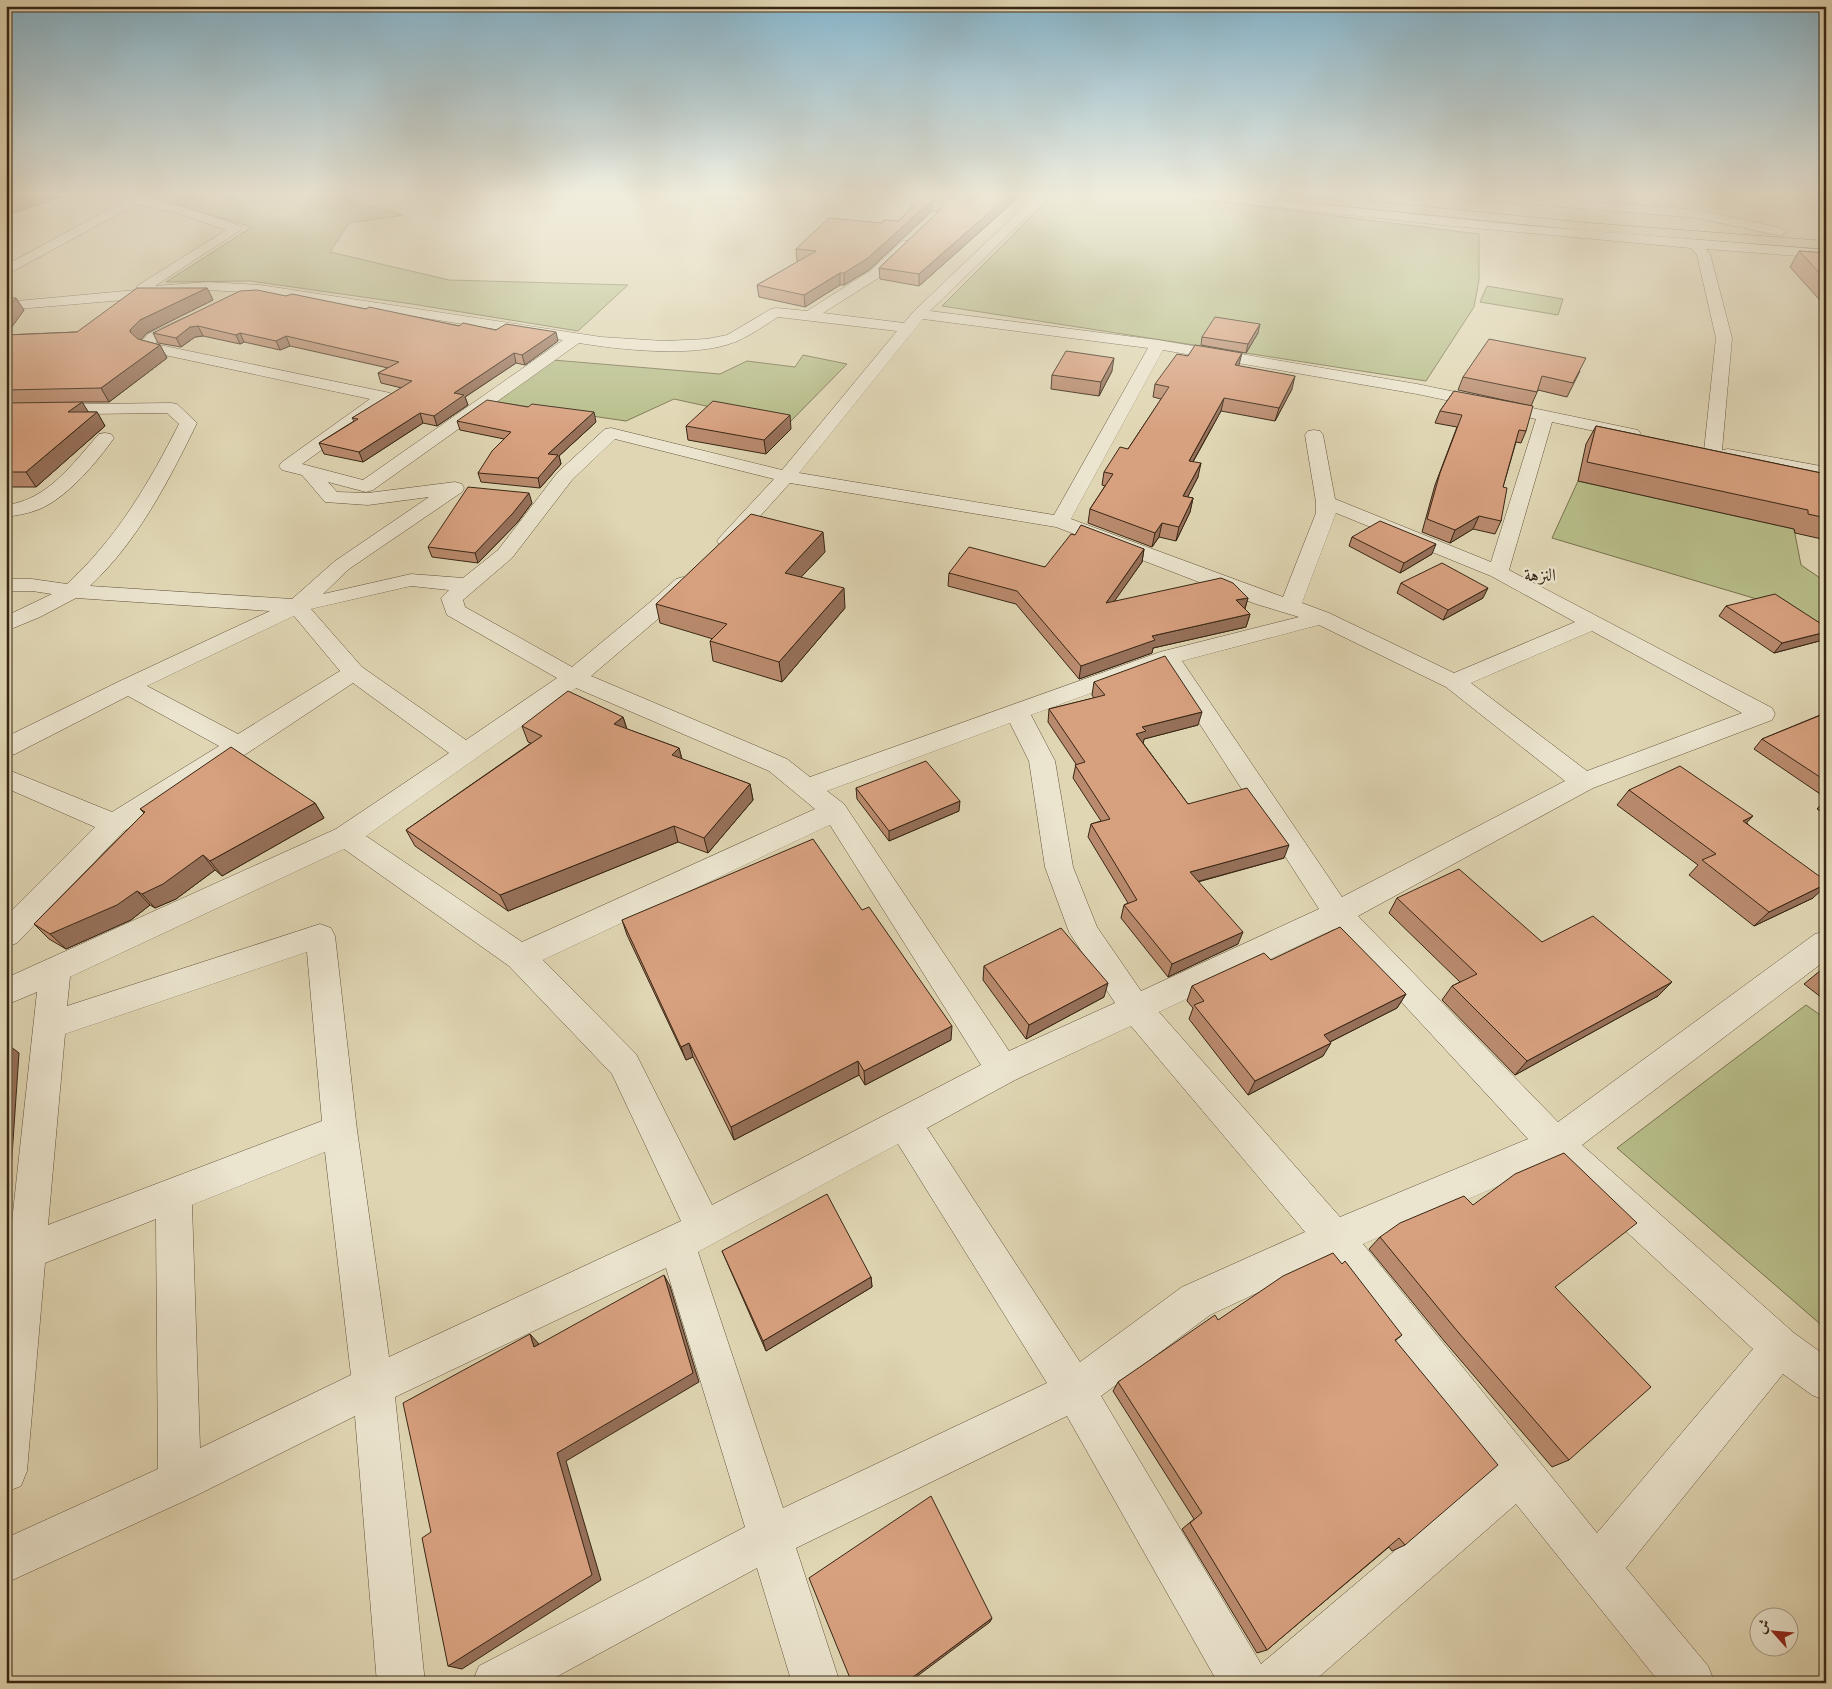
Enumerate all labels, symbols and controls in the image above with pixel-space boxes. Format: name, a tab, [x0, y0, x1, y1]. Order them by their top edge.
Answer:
district label: النزهة	[1524, 561, 1556, 588]
north arrow	[1750, 1606, 1800, 1656]
text: ش	[1750, 1615, 1775, 1637]

